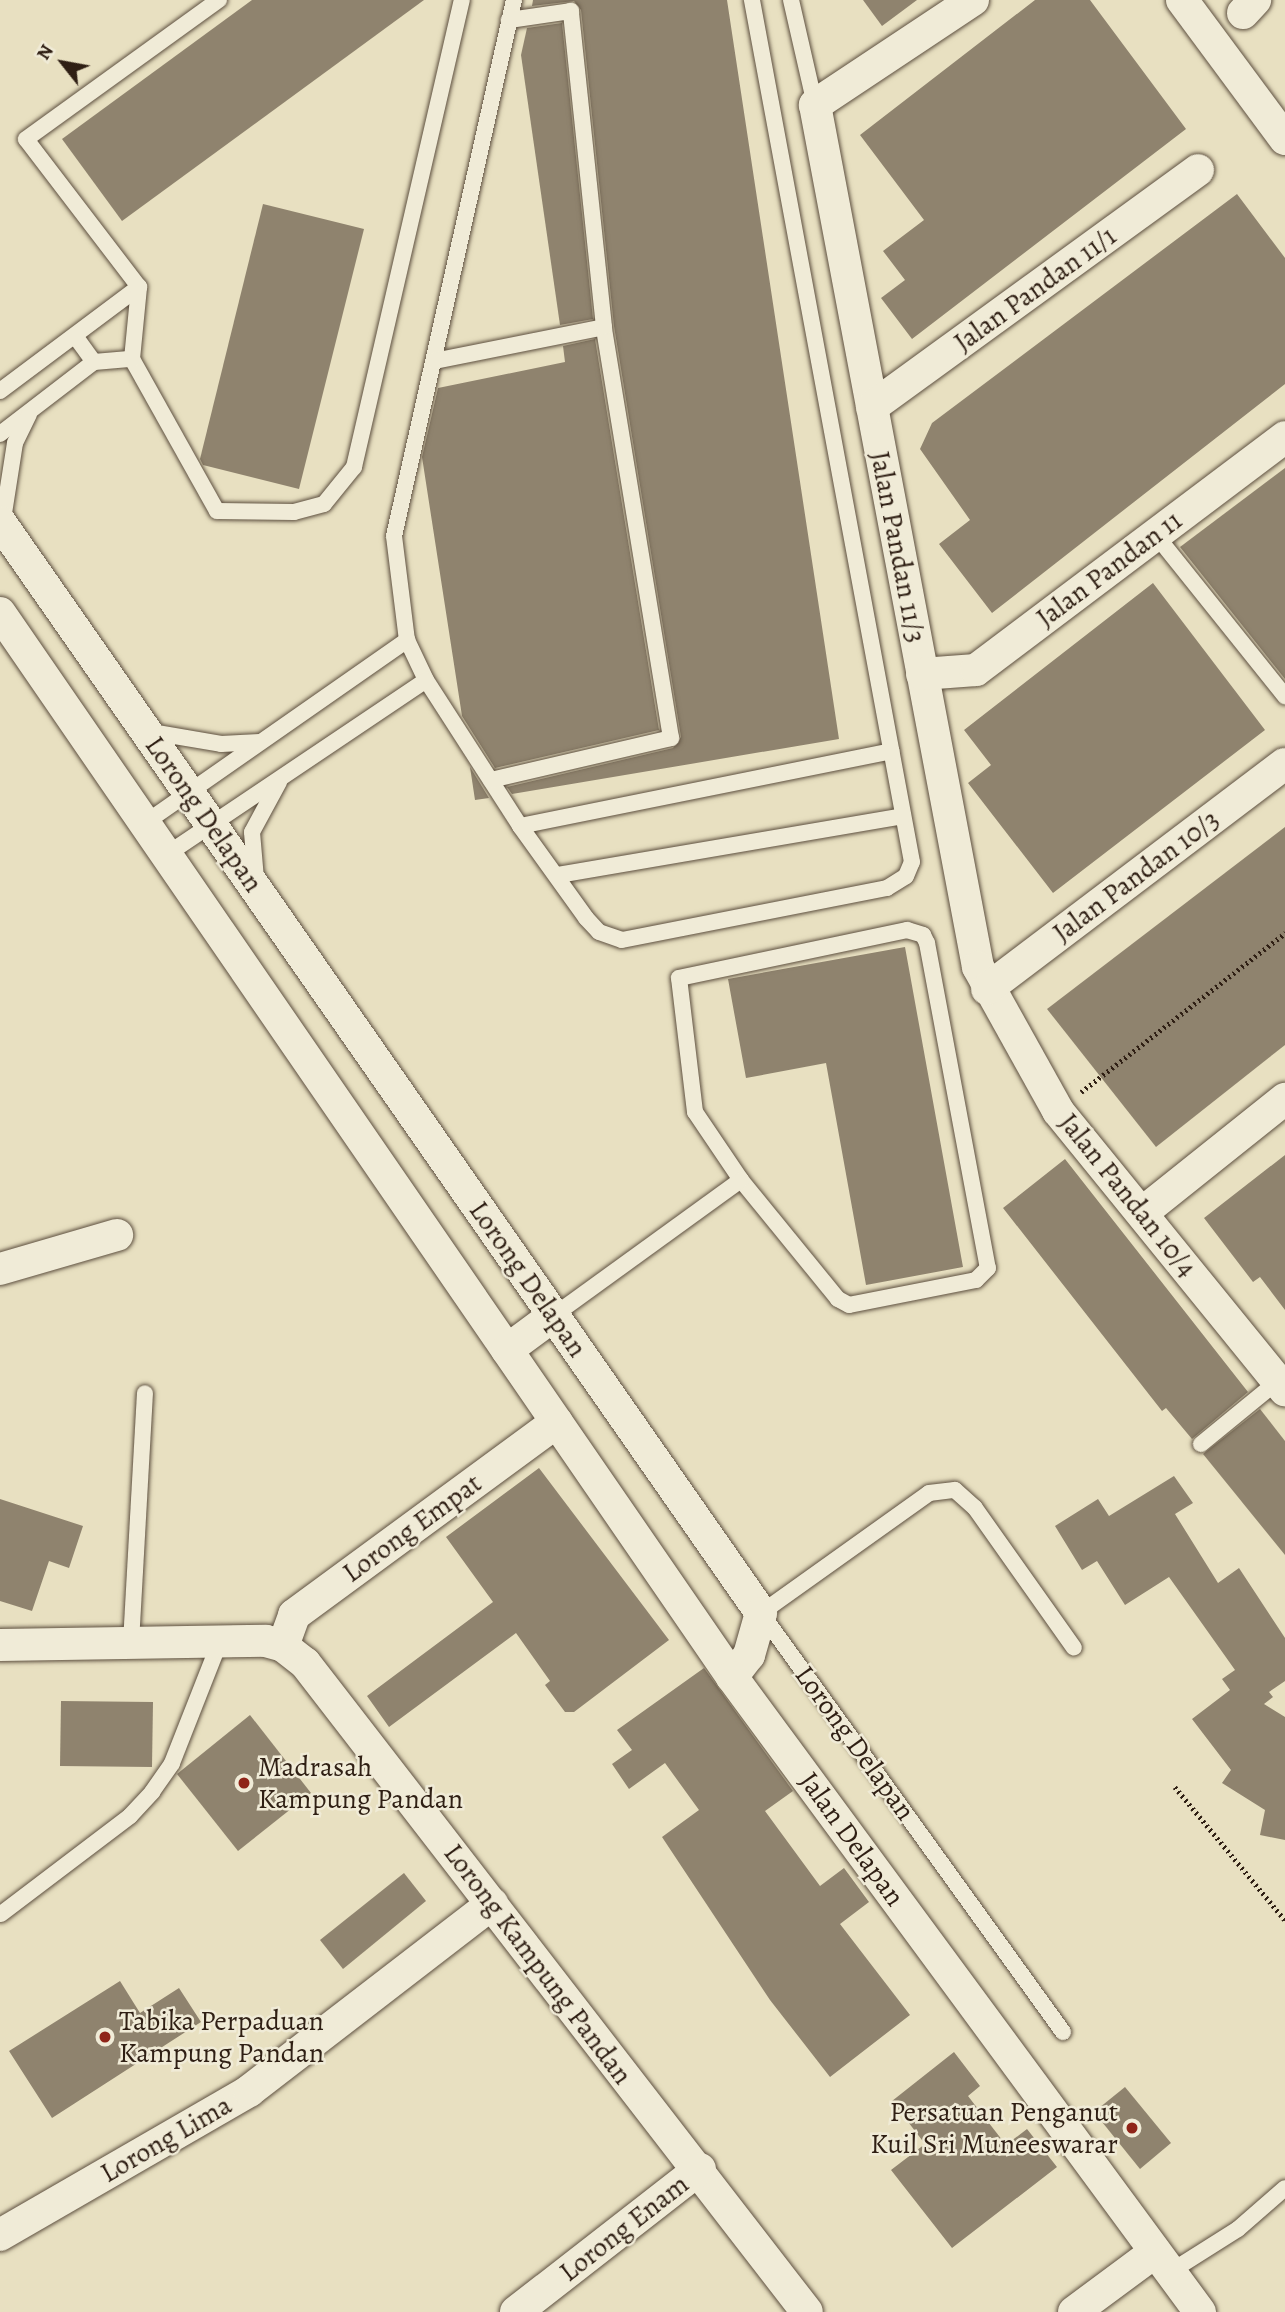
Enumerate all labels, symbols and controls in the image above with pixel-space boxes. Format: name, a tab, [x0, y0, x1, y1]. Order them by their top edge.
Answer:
north arrow	[28, 28, 98, 98]
text: N	[30, 40, 60, 65]
street label: Jalan Pandan 11/1	[947, 219, 1123, 359]
street label: Jalan Pandan 11/3	[863, 448, 933, 646]
street label: Jalan Pandan 11	[1030, 503, 1188, 635]
street label: Lorong Delapan	[138, 730, 270, 898]
street label: Jalan Pandan 10/3	[1046, 802, 1226, 950]
street label: Jalan Pandan 10/4	[1052, 1106, 1204, 1284]
street label: Lorong Delapan	[462, 1195, 594, 1363]
street label: Lorong Empat	[336, 1466, 488, 1590]
street label: Lorong Delapan	[788, 1659, 922, 1827]
place label: Madrasah Kampung Pandan	[258, 1750, 463, 1816]
street label: Jalan Delapan	[792, 1765, 912, 1913]
marker: Madrasah Kampung Pandan	[236, 1775, 252, 1791]
street label: Lorong Kampung Pandan	[437, 1837, 639, 2091]
place label: Tabika Perpaduan Kampung Pandan	[119, 2004, 324, 2070]
marker: Tabika Perpaduan Kampung Pandan	[97, 2029, 113, 2045]
street label: Lorong Lima	[94, 2088, 238, 2190]
place label: Persatuan Penganut Kuil Sri Muneeswarar	[870, 2095, 1118, 2161]
marker: Persatuan Penganut Kuil Sri Muneeswarar	[1124, 2120, 1140, 2136]
street label: Lorong Enam	[553, 2167, 695, 2289]

